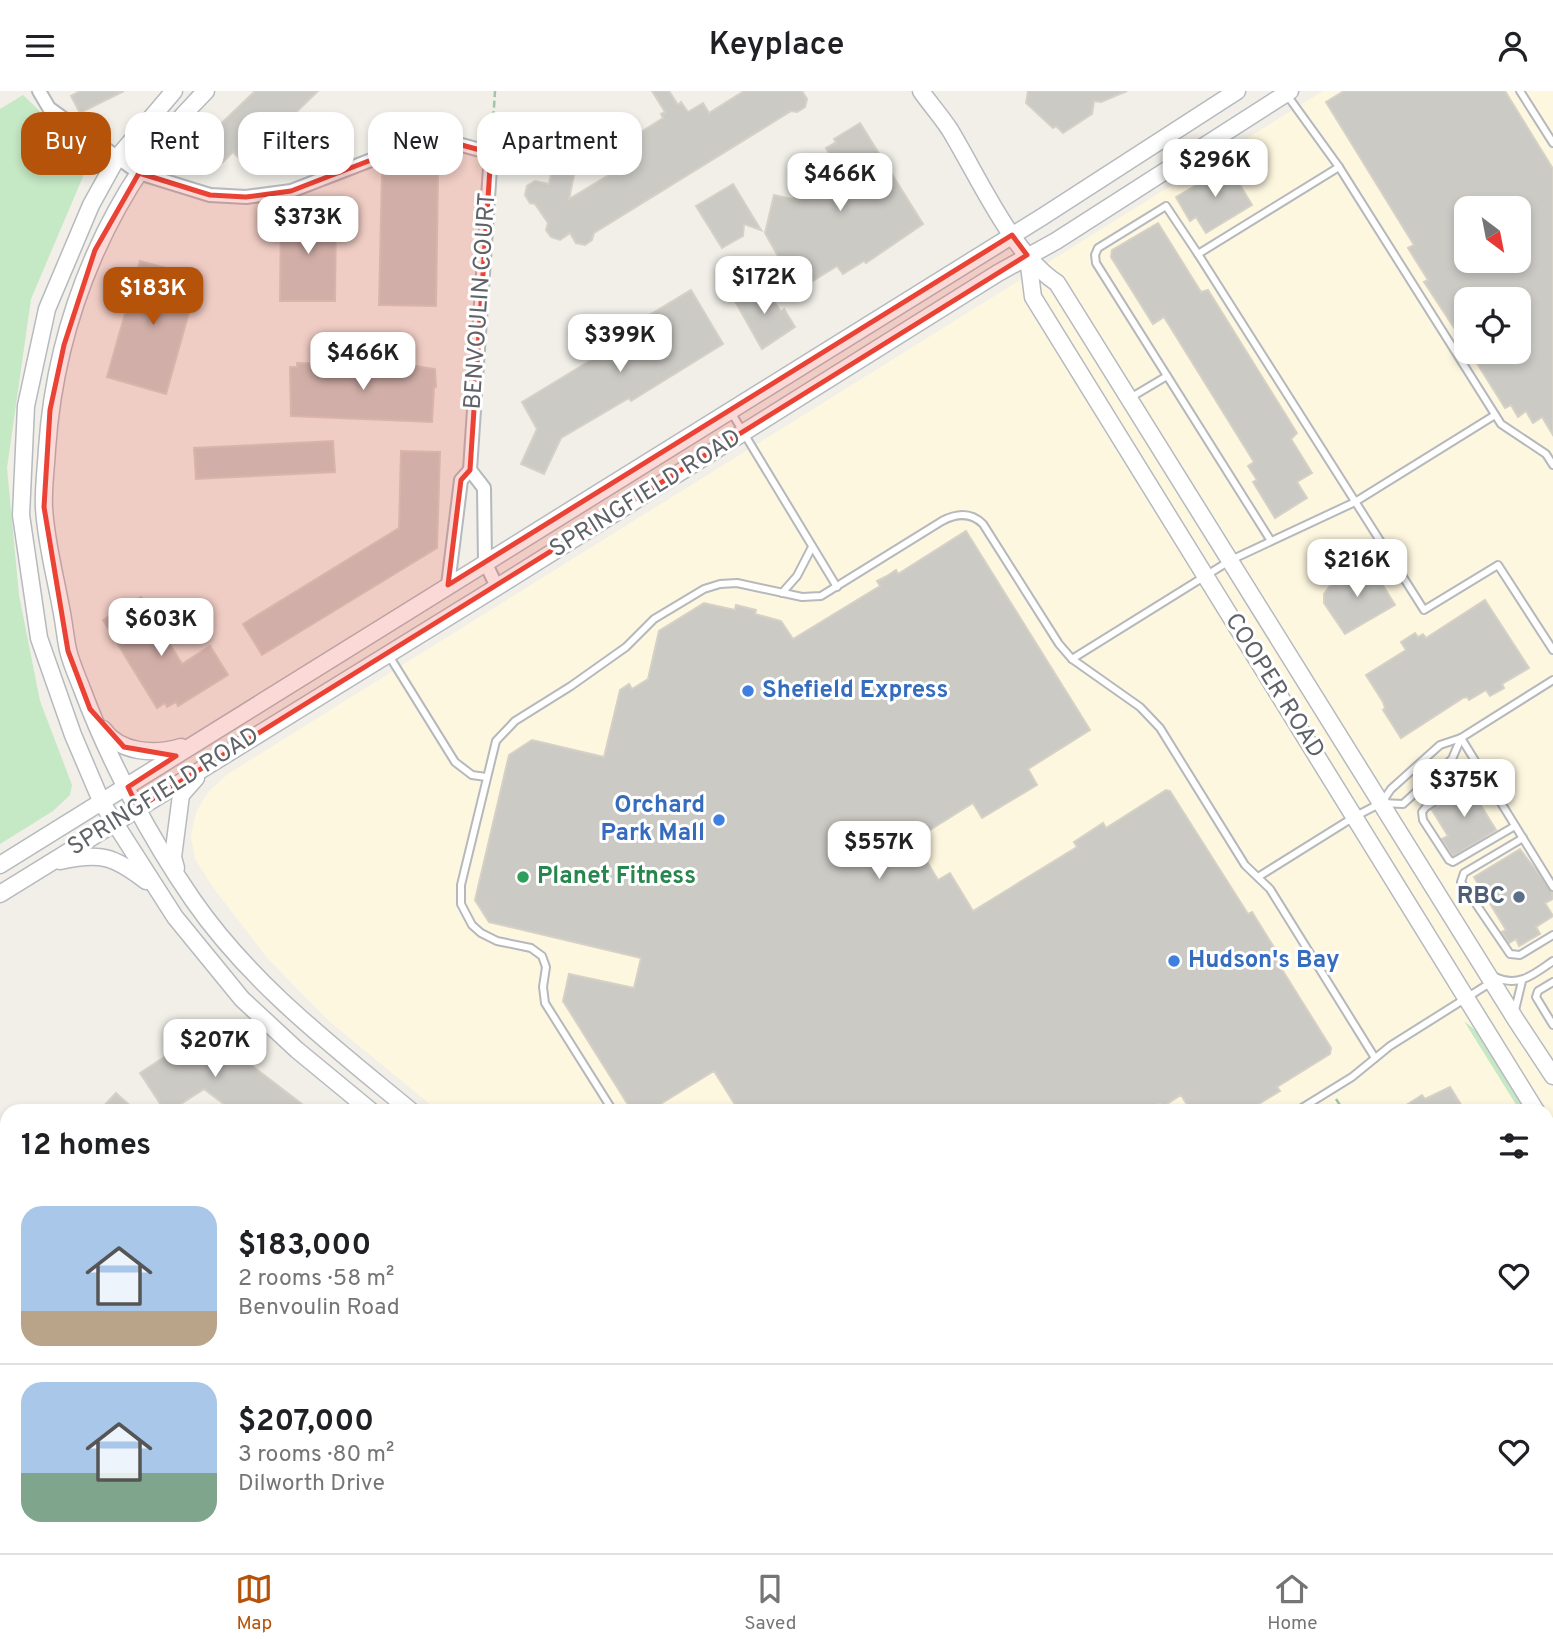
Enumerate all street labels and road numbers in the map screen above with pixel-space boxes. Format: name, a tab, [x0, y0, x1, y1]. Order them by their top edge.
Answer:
street label: BENVOULIN COURT	[458, 192, 504, 410]
street label: SPRINGFIELD ROAD	[545, 423, 747, 565]
street label: COOPER ROAD	[1217, 608, 1331, 764]
street label: SPRINGFIELD ROAD	[63, 721, 265, 863]

